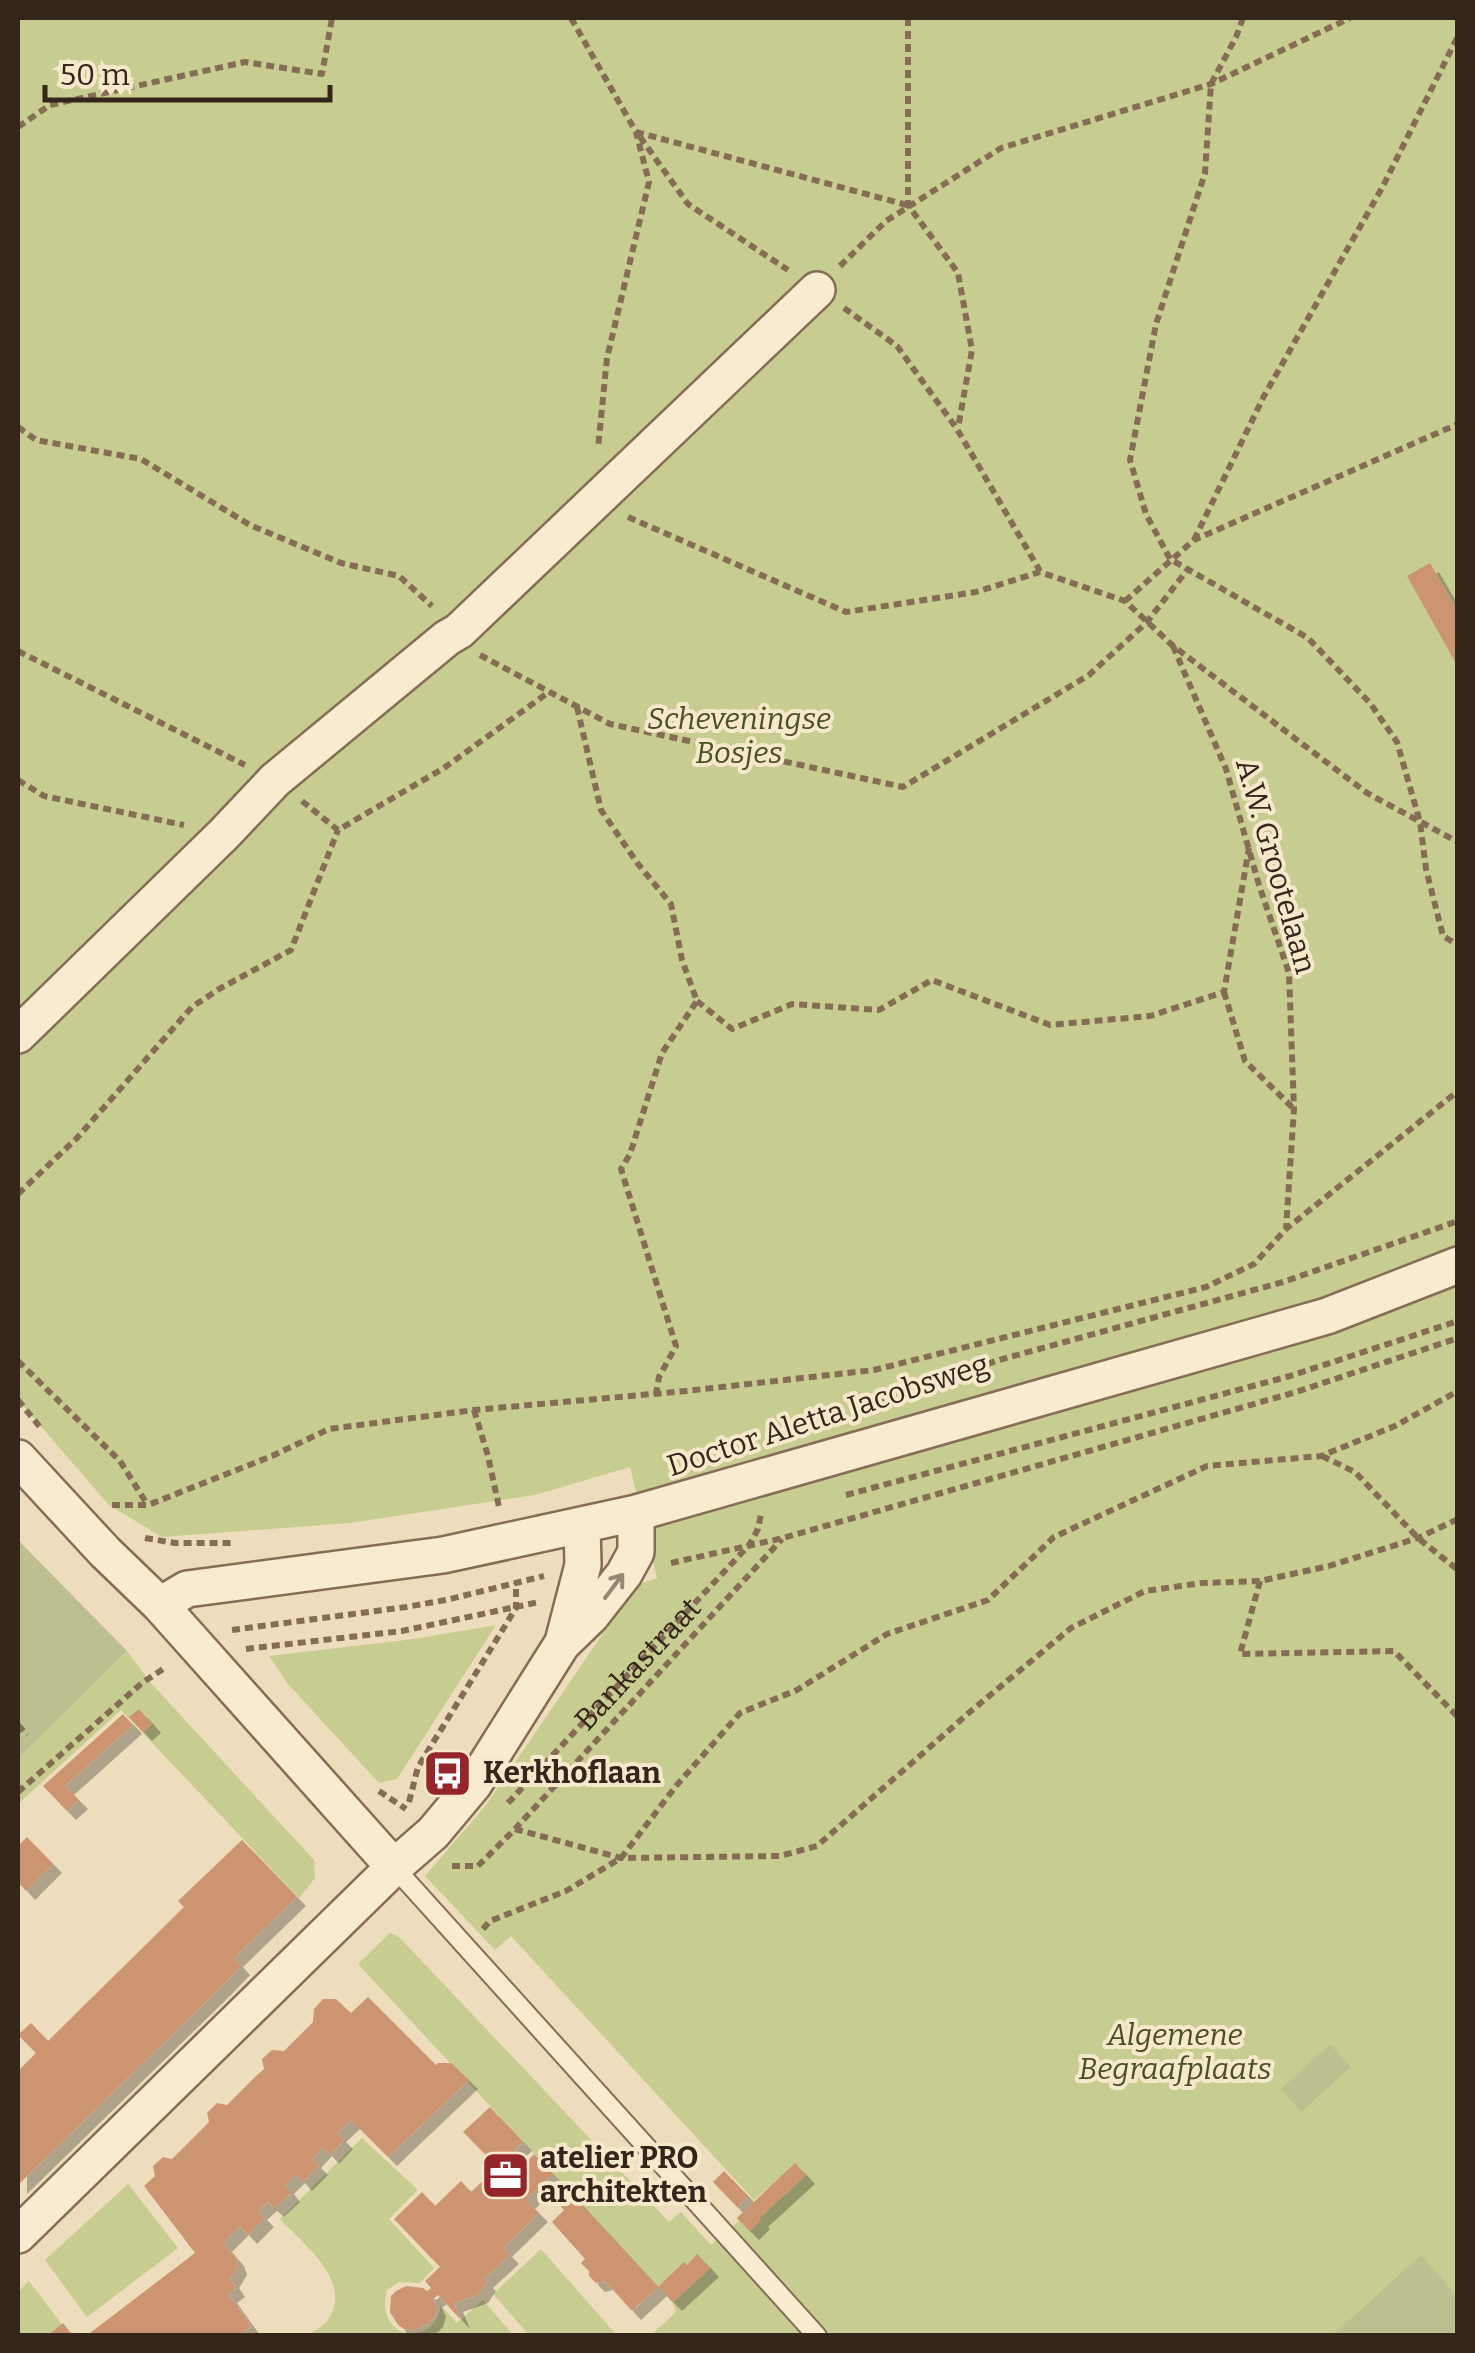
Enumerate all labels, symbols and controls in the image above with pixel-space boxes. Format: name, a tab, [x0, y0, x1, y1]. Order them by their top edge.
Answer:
scale bar	[45, 40, 330, 102]
text: 50 m	[60, 57, 130, 93]
park label: Scheveningse Bosjes	[647, 701, 831, 771]
street label: A.W. Grootelaan	[1228, 754, 1324, 978]
street label: Doctor Aletta Jacobsweg	[663, 1346, 993, 1484]
one-way arrow	[604, 1573, 625, 1600]
street label: Bankastraat	[567, 1590, 708, 1738]
bus stop icon: Kerkhoflaan	[422, 1747, 474, 1799]
place label: Kerkhoflaan	[483, 1755, 661, 1791]
park label: Algemene Begraafplaats	[1079, 2017, 1271, 2087]
place label: atelier PRO architekten	[540, 2140, 707, 2210]
office icon: atelier PRO architekten	[479, 2149, 531, 2201]

